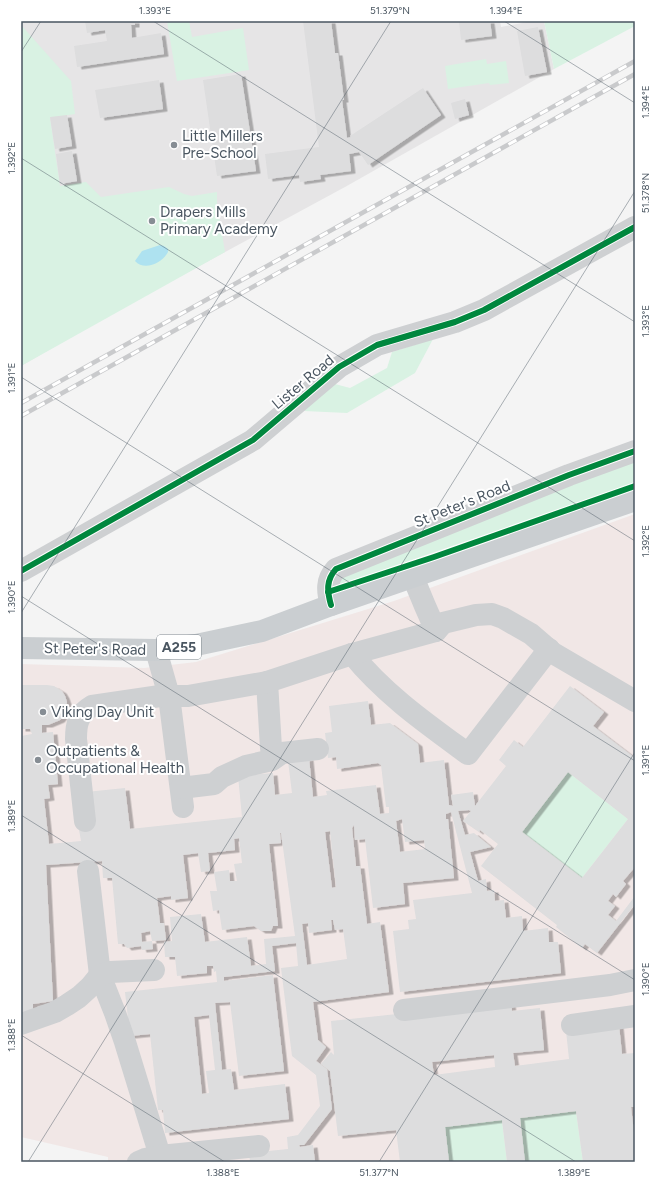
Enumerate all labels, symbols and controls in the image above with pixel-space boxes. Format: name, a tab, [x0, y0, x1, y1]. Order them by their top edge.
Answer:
text: 1.393°E	[139, 4, 171, 17]
text: 51.379°N	[370, 4, 410, 17]
text: 1.394°E	[489, 4, 523, 17]
text: 1.394°E	[639, 85, 652, 119]
place label: Little Millers Pre-School	[182, 127, 263, 162]
marker: Little Millers Pre-School	[169, 140, 179, 150]
text: 1.392°E	[5, 142, 18, 174]
text: 51.378°N	[639, 173, 652, 213]
place label: Drapers Mills Primary Academy	[160, 203, 278, 238]
marker: Drapers Mills Primary Academy	[147, 216, 157, 226]
text: 1.393°E	[639, 305, 652, 337]
street label: Lister Road	[268, 351, 338, 413]
text: 1.391°E	[5, 362, 18, 394]
street label: St Peter's Road	[411, 476, 513, 532]
text: 1.392°E	[639, 525, 652, 557]
text: 1.390°E	[5, 580, 18, 614]
road number: A255	[157, 635, 201, 659]
street label: St Peter's Road	[44, 639, 146, 659]
place label: Viking Day Unit	[51, 703, 154, 721]
marker: Viking Day Unit	[38, 707, 48, 717]
place label: Outpatients & Occupational Health	[46, 742, 184, 777]
text: 1.391°E	[639, 744, 652, 776]
marker: Outpatients & Occupational Health	[33, 755, 43, 765]
text: 1.389°E	[5, 799, 18, 833]
text: 1.390°E	[639, 962, 652, 996]
text: 1.388°E	[5, 1018, 18, 1052]
text: 1.388°E	[206, 1166, 240, 1179]
text: 51.377°N	[359, 1166, 399, 1179]
text: 1.389°E	[557, 1166, 591, 1179]

